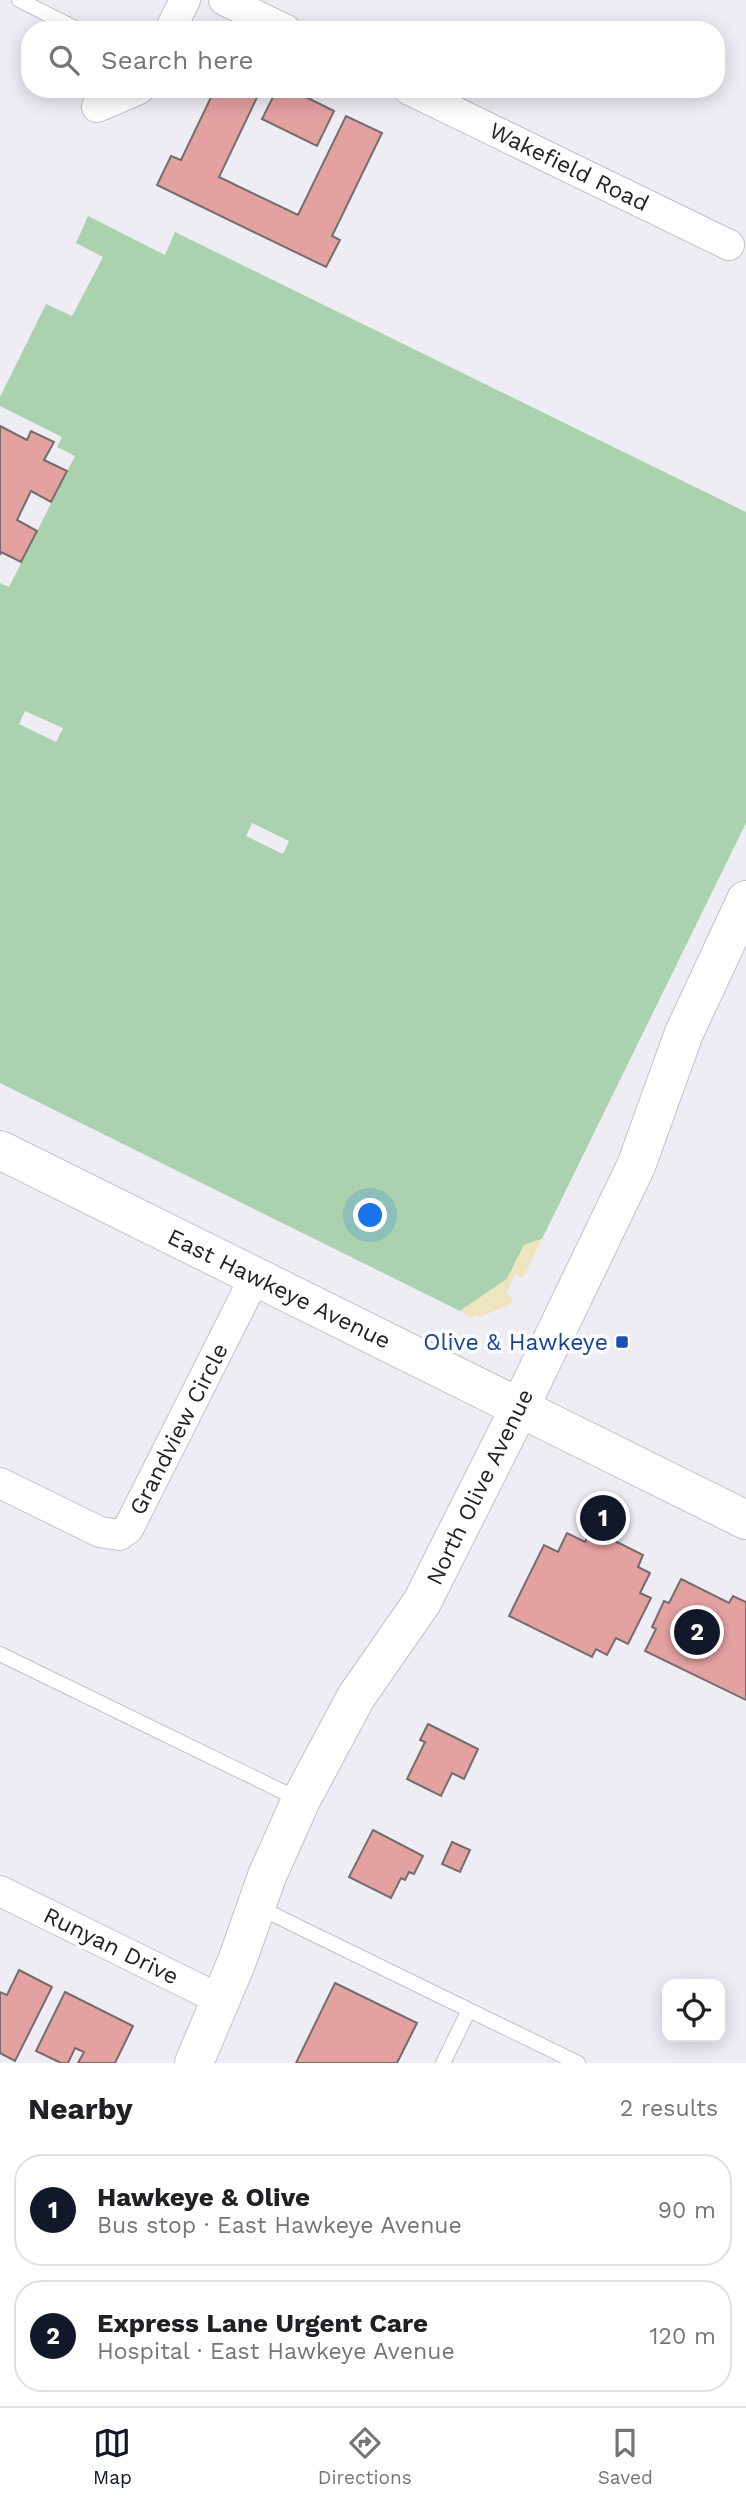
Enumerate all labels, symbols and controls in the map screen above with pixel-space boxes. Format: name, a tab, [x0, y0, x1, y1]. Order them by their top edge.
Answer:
search box	[21, 21, 725, 98]
icon: search	[45, 41, 83, 79]
text: Search here	[101, 45, 253, 75]
street label: Wakefield Road	[485, 117, 653, 217]
your location	[353, 1198, 387, 1232]
street label: East Hawkeye Avenue	[163, 1223, 395, 1355]
place label: Olive & Hawkeye	[423, 1329, 608, 1356]
marker: Olive & Hawkeye	[614, 1334, 630, 1350]
street label: Grandview Circle	[124, 1339, 234, 1519]
street label: North Olive Avenue	[421, 1385, 539, 1589]
pin: 1	[580, 1492, 626, 1544]
pin: 2	[674, 1606, 720, 1658]
street label: Runyan Drive	[39, 1902, 183, 1990]
map controls	[662, 1979, 725, 2042]
button: locate	[662, 1979, 725, 2042]
text: Nearby	[28, 2091, 133, 2126]
text: 2 results	[620, 2095, 718, 2122]
text: Hawkeye & Olive	[97, 2182, 310, 2212]
text: 1	[48, 2197, 58, 2224]
text: 90 m	[658, 2197, 716, 2224]
text: Bus stop · East Hawkeye Avenue	[97, 2212, 462, 2239]
text: Express Lane Urgent Care	[97, 2308, 428, 2338]
text: 2	[46, 2323, 60, 2350]
text: 120 m	[650, 2323, 716, 2350]
text: Hospital · East Hawkeye Avenue	[97, 2338, 455, 2365]
tab: Map	[93, 2424, 132, 2489]
tab: Directions	[318, 2424, 412, 2489]
tab: Saved	[598, 2424, 653, 2489]

